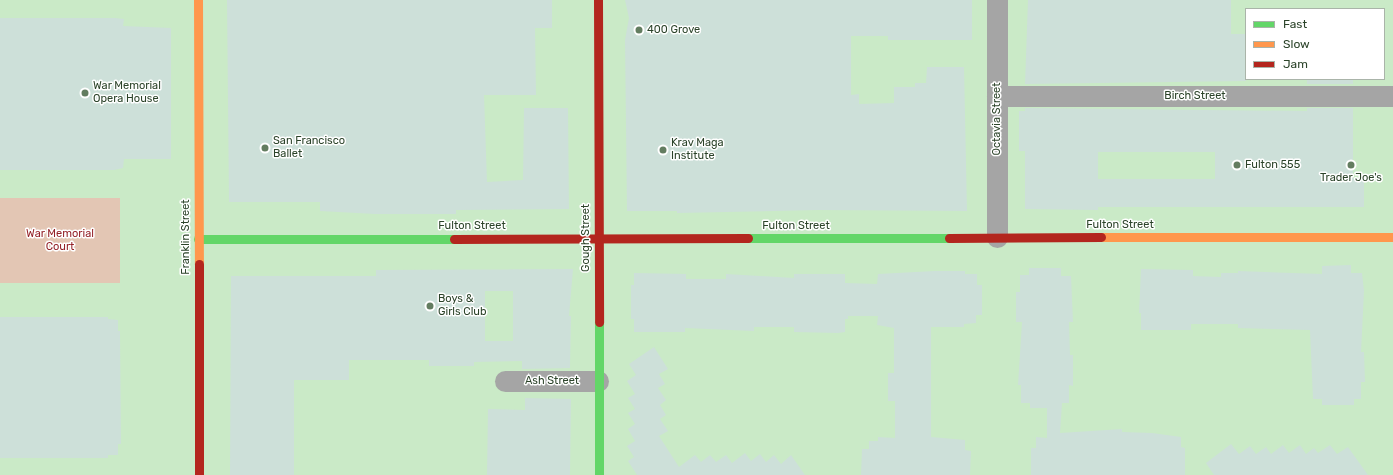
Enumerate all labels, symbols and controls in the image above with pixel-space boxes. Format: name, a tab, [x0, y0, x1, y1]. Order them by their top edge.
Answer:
legend	[1245, 8, 1385, 80]
text: Fast	[1283, 17, 1307, 31]
place label: 400 Grove	[647, 23, 700, 37]
marker: 400 Grove	[634, 25, 644, 35]
text: Slow	[1283, 37, 1310, 51]
text: Jam	[1283, 57, 1308, 71]
place label: War Memorial Opera House	[93, 80, 161, 106]
street label: Octavia Street	[990, 82, 1004, 156]
marker: War Memorial Opera House	[80, 88, 90, 98]
street label: Birch Street	[1164, 89, 1226, 103]
place label: San Francisco Ballet	[273, 135, 345, 161]
place label: Krav Maga Institute	[671, 137, 724, 163]
marker: San Francisco Ballet	[260, 143, 270, 153]
marker: Krav Maga Institute	[658, 145, 668, 155]
place label: Fulton 555	[1245, 158, 1300, 172]
marker: Fulton 555	[1232, 160, 1242, 170]
marker: Trader Joe's	[1346, 160, 1356, 170]
place label: Trader Joe's	[1320, 171, 1382, 185]
street label: Franklin Street	[179, 199, 193, 275]
street label: Gough Street	[579, 204, 593, 272]
street label: Fulton Street	[1086, 218, 1154, 232]
street label: Fulton Street	[438, 219, 506, 233]
street label: Fulton Street	[762, 219, 830, 233]
park label: War Memorial Court	[26, 228, 94, 254]
place label: Boys & Girls Club	[438, 293, 486, 319]
marker: Boys & Girls Club	[425, 301, 435, 311]
street label: Ash Street	[525, 374, 579, 388]

